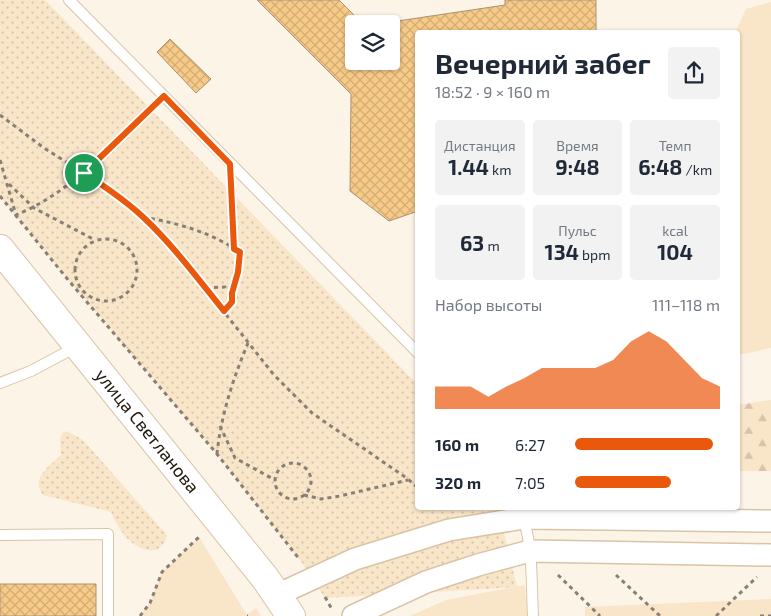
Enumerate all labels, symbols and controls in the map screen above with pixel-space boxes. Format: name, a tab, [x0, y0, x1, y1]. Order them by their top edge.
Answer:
map controls	[345, 15, 400, 70]
button: layers	[345, 15, 400, 70]
text: Вечерний забег	[435, 46, 651, 80]
button: share	[668, 47, 720, 99]
text: 18:52 · 9 × 160 m	[435, 82, 550, 101]
text: Дистанция	[444, 137, 516, 154]
text: Время	[556, 137, 599, 154]
text: Темп	[659, 137, 691, 154]
pin	[63, 152, 105, 194]
text: 1.44	[448, 154, 489, 179]
text: 9:48	[555, 154, 600, 179]
text: 6:48	[638, 154, 682, 179]
icon: arrive	[70, 159, 98, 187]
text: km	[489, 161, 512, 178]
text: /km	[682, 161, 712, 178]
text: Пульс	[558, 222, 597, 239]
text: kcal	[662, 222, 688, 239]
text: 63	[460, 230, 484, 255]
text: m	[484, 237, 500, 254]
text: 134	[545, 239, 579, 264]
text: 104	[657, 239, 693, 264]
text: bpm	[579, 246, 610, 263]
text: Набор высоты	[435, 295, 542, 314]
text: 111–118 m	[652, 295, 720, 314]
street label: улица Светланова	[91, 364, 205, 497]
text: 160 m	[435, 435, 479, 454]
text: 6:27	[515, 435, 545, 454]
text: 320 m	[435, 473, 481, 492]
text: 7:05	[515, 473, 545, 492]

